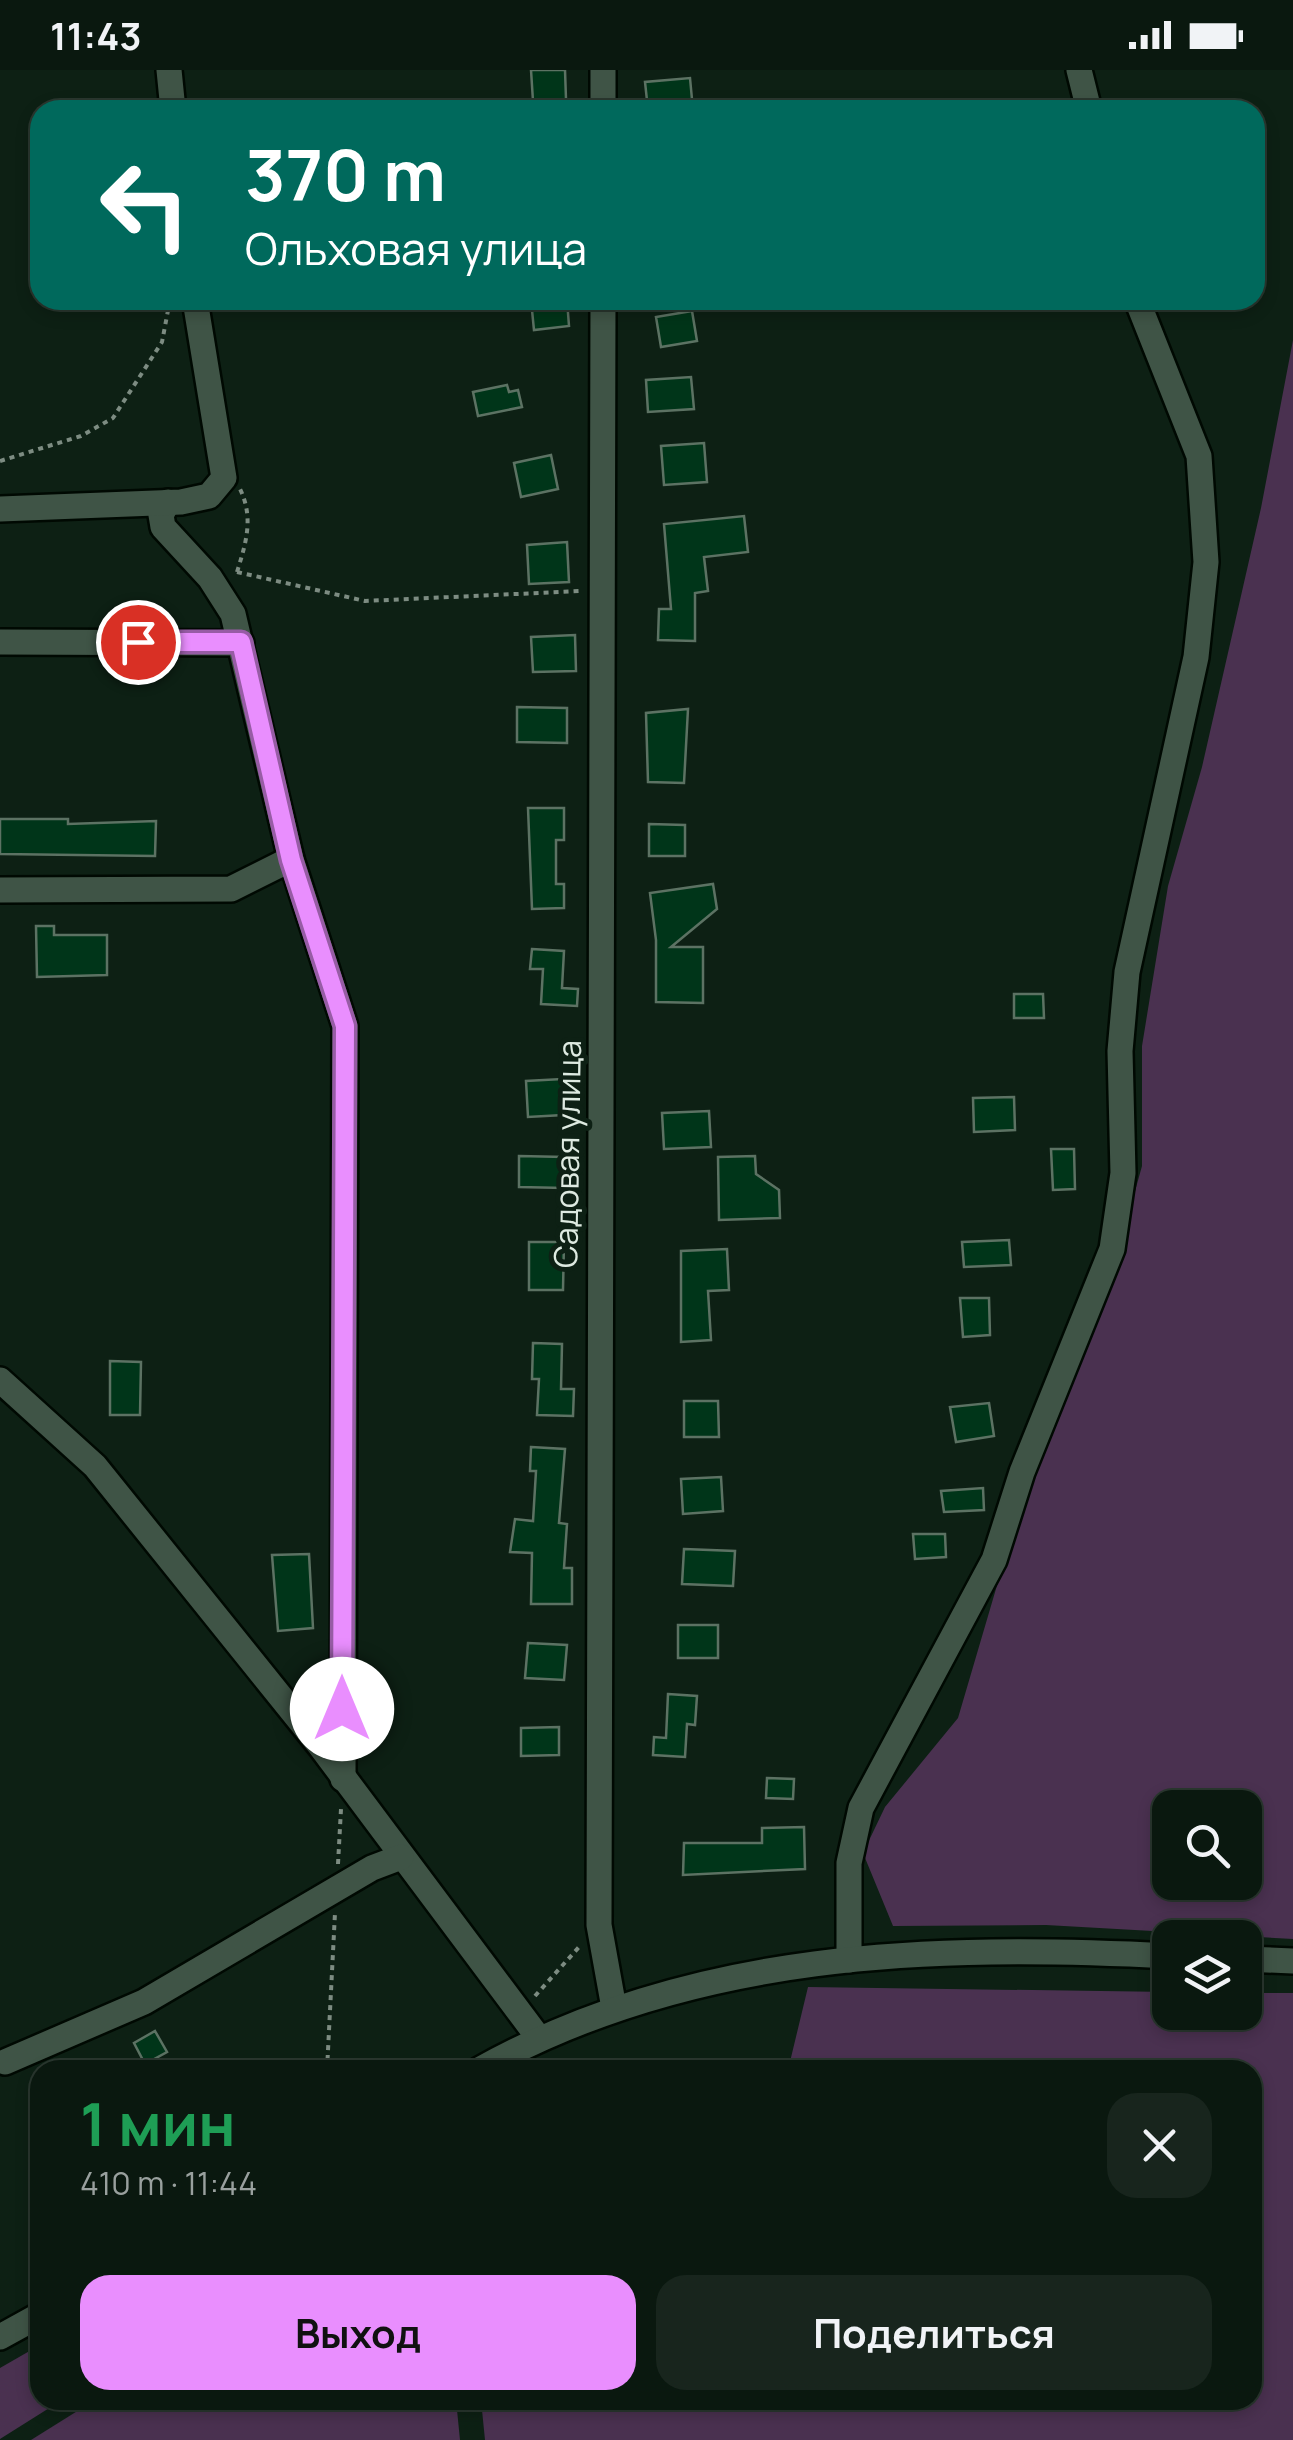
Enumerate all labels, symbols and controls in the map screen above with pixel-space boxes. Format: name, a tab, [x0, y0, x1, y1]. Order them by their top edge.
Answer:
text: 11:43	[50, 9, 142, 61]
text: 370 m	[245, 126, 446, 222]
icon: left	[80, 140, 210, 270]
text: Ольховая улица	[245, 217, 587, 279]
pin	[96, 600, 181, 685]
icon: arrive	[111, 615, 166, 670]
street label: Садовая улица	[543, 1040, 591, 1268]
position arrow	[290, 1657, 394, 1761]
map controls	[1152, 1790, 1262, 2030]
button: search	[1152, 1790, 1262, 1900]
button: layers	[1152, 1920, 1262, 2030]
text: 1 мин	[80, 2082, 236, 2164]
button: close	[1107, 2093, 1212, 2198]
text: 410 m · 11:44	[80, 2161, 257, 2205]
button: Выход	[80, 2275, 636, 2390]
button: Поделиться	[656, 2275, 1212, 2390]

